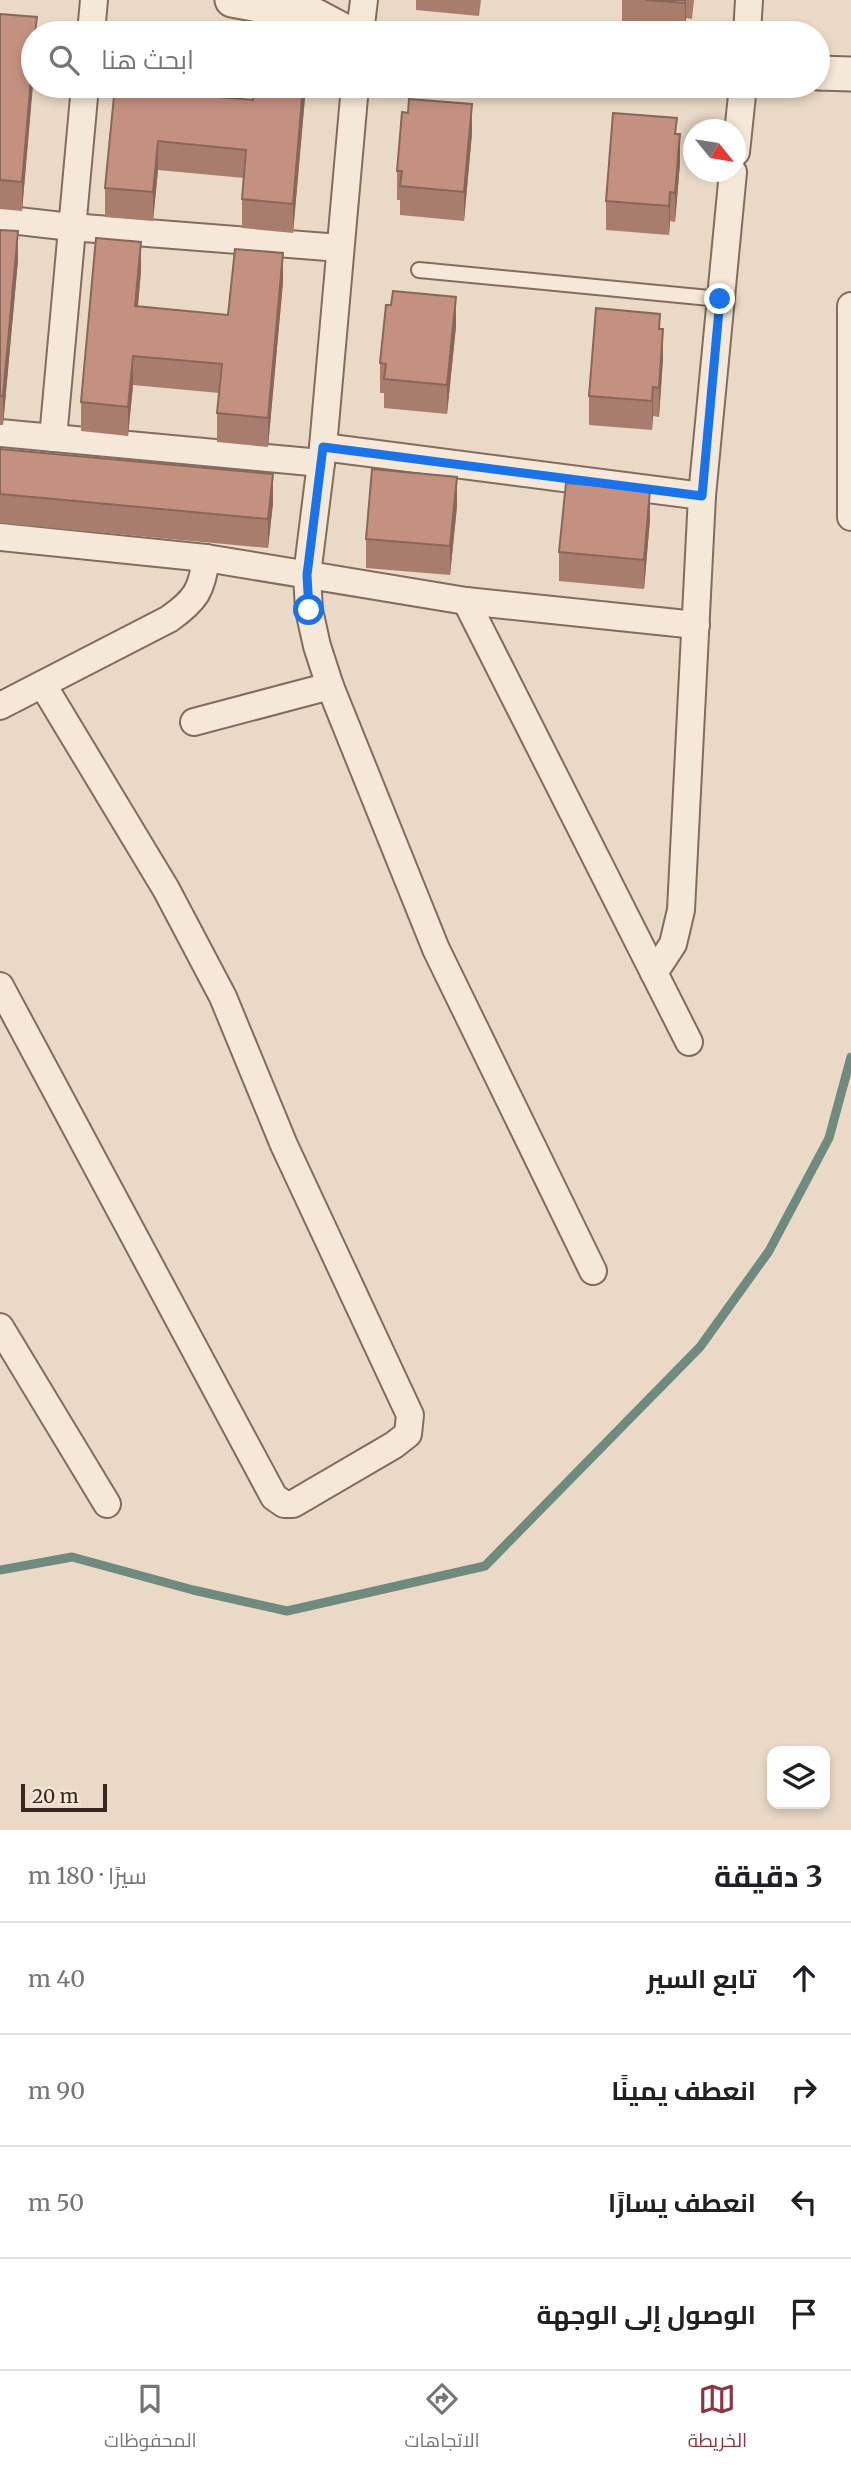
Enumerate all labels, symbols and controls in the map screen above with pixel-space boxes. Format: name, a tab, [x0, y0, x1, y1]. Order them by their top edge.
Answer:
search box	[21, 21, 830, 98]
icon: search	[45, 41, 83, 79]
text: ابحث هنا	[101, 43, 194, 76]
north arrow	[683, 119, 746, 182]
route end	[704, 283, 735, 314]
route start	[293, 594, 324, 625]
map controls	[767, 1746, 830, 1809]
button: layers	[767, 1746, 830, 1809]
scale bar	[21, 1781, 107, 1813]
text: 20 m	[32, 1784, 79, 1808]
text: 3 دقيقة	[714, 1857, 823, 1895]
text: سيرًا · 180 m	[28, 1861, 147, 1890]
icon: ahead	[785, 1959, 823, 1997]
text: تابع السير	[646, 1962, 756, 1995]
text: 40 m	[28, 1964, 85, 1993]
icon: right	[785, 2071, 823, 2109]
text: انعطف يمينًا	[611, 2074, 756, 2107]
text: 90 m	[28, 2076, 85, 2105]
icon: left	[785, 2183, 823, 2221]
text: انعطف يسارًا	[608, 2186, 756, 2219]
text: 50 m	[28, 2188, 84, 2217]
icon: arrive	[785, 2295, 823, 2333]
text: الوصول إلى الوجهة	[537, 2298, 756, 2331]
tab: المحفوظات	[104, 2380, 197, 2458]
tab: الاتجاهات	[404, 2380, 480, 2458]
tab: الخريطة	[688, 2380, 747, 2458]

